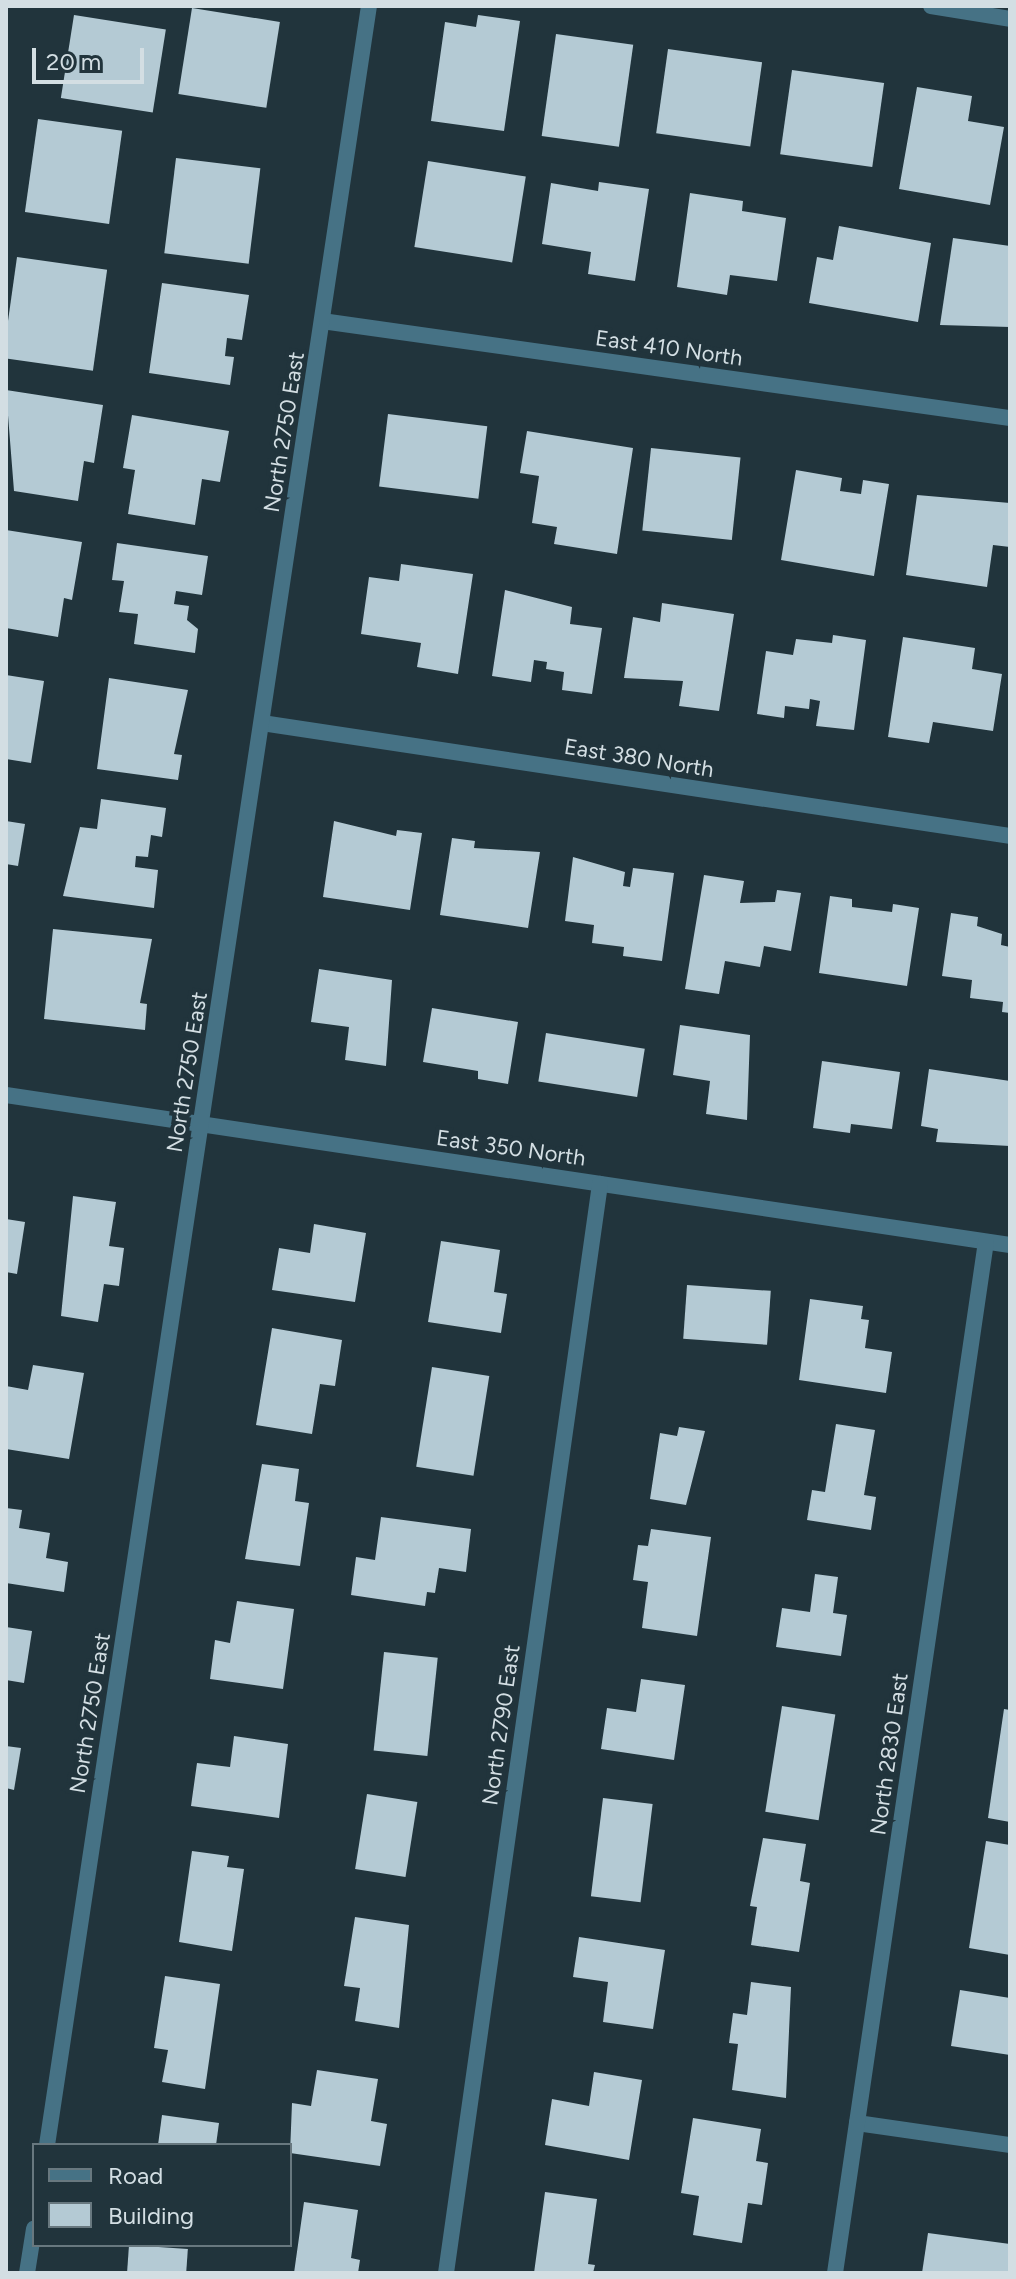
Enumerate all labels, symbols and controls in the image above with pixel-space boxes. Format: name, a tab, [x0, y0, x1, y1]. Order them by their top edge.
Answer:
scale bar	[36, 32, 148, 82]
text: 20 m	[46, 47, 101, 76]
street label: East 410 North	[594, 325, 744, 371]
street label: North 2750 East	[258, 350, 310, 514]
street label: East 380 North	[562, 733, 716, 783]
street label: North 2750 East	[161, 990, 213, 1154]
street label: East 350 North	[435, 1124, 587, 1172]
street label: North 2750 East	[64, 1631, 116, 1795]
street label: North 2790 East	[477, 1643, 525, 1807]
street label: North 2830 East	[865, 1671, 913, 1837]
legend	[32, 2143, 292, 2247]
text: Road	[108, 2161, 163, 2190]
text: Building	[108, 2201, 194, 2230]

